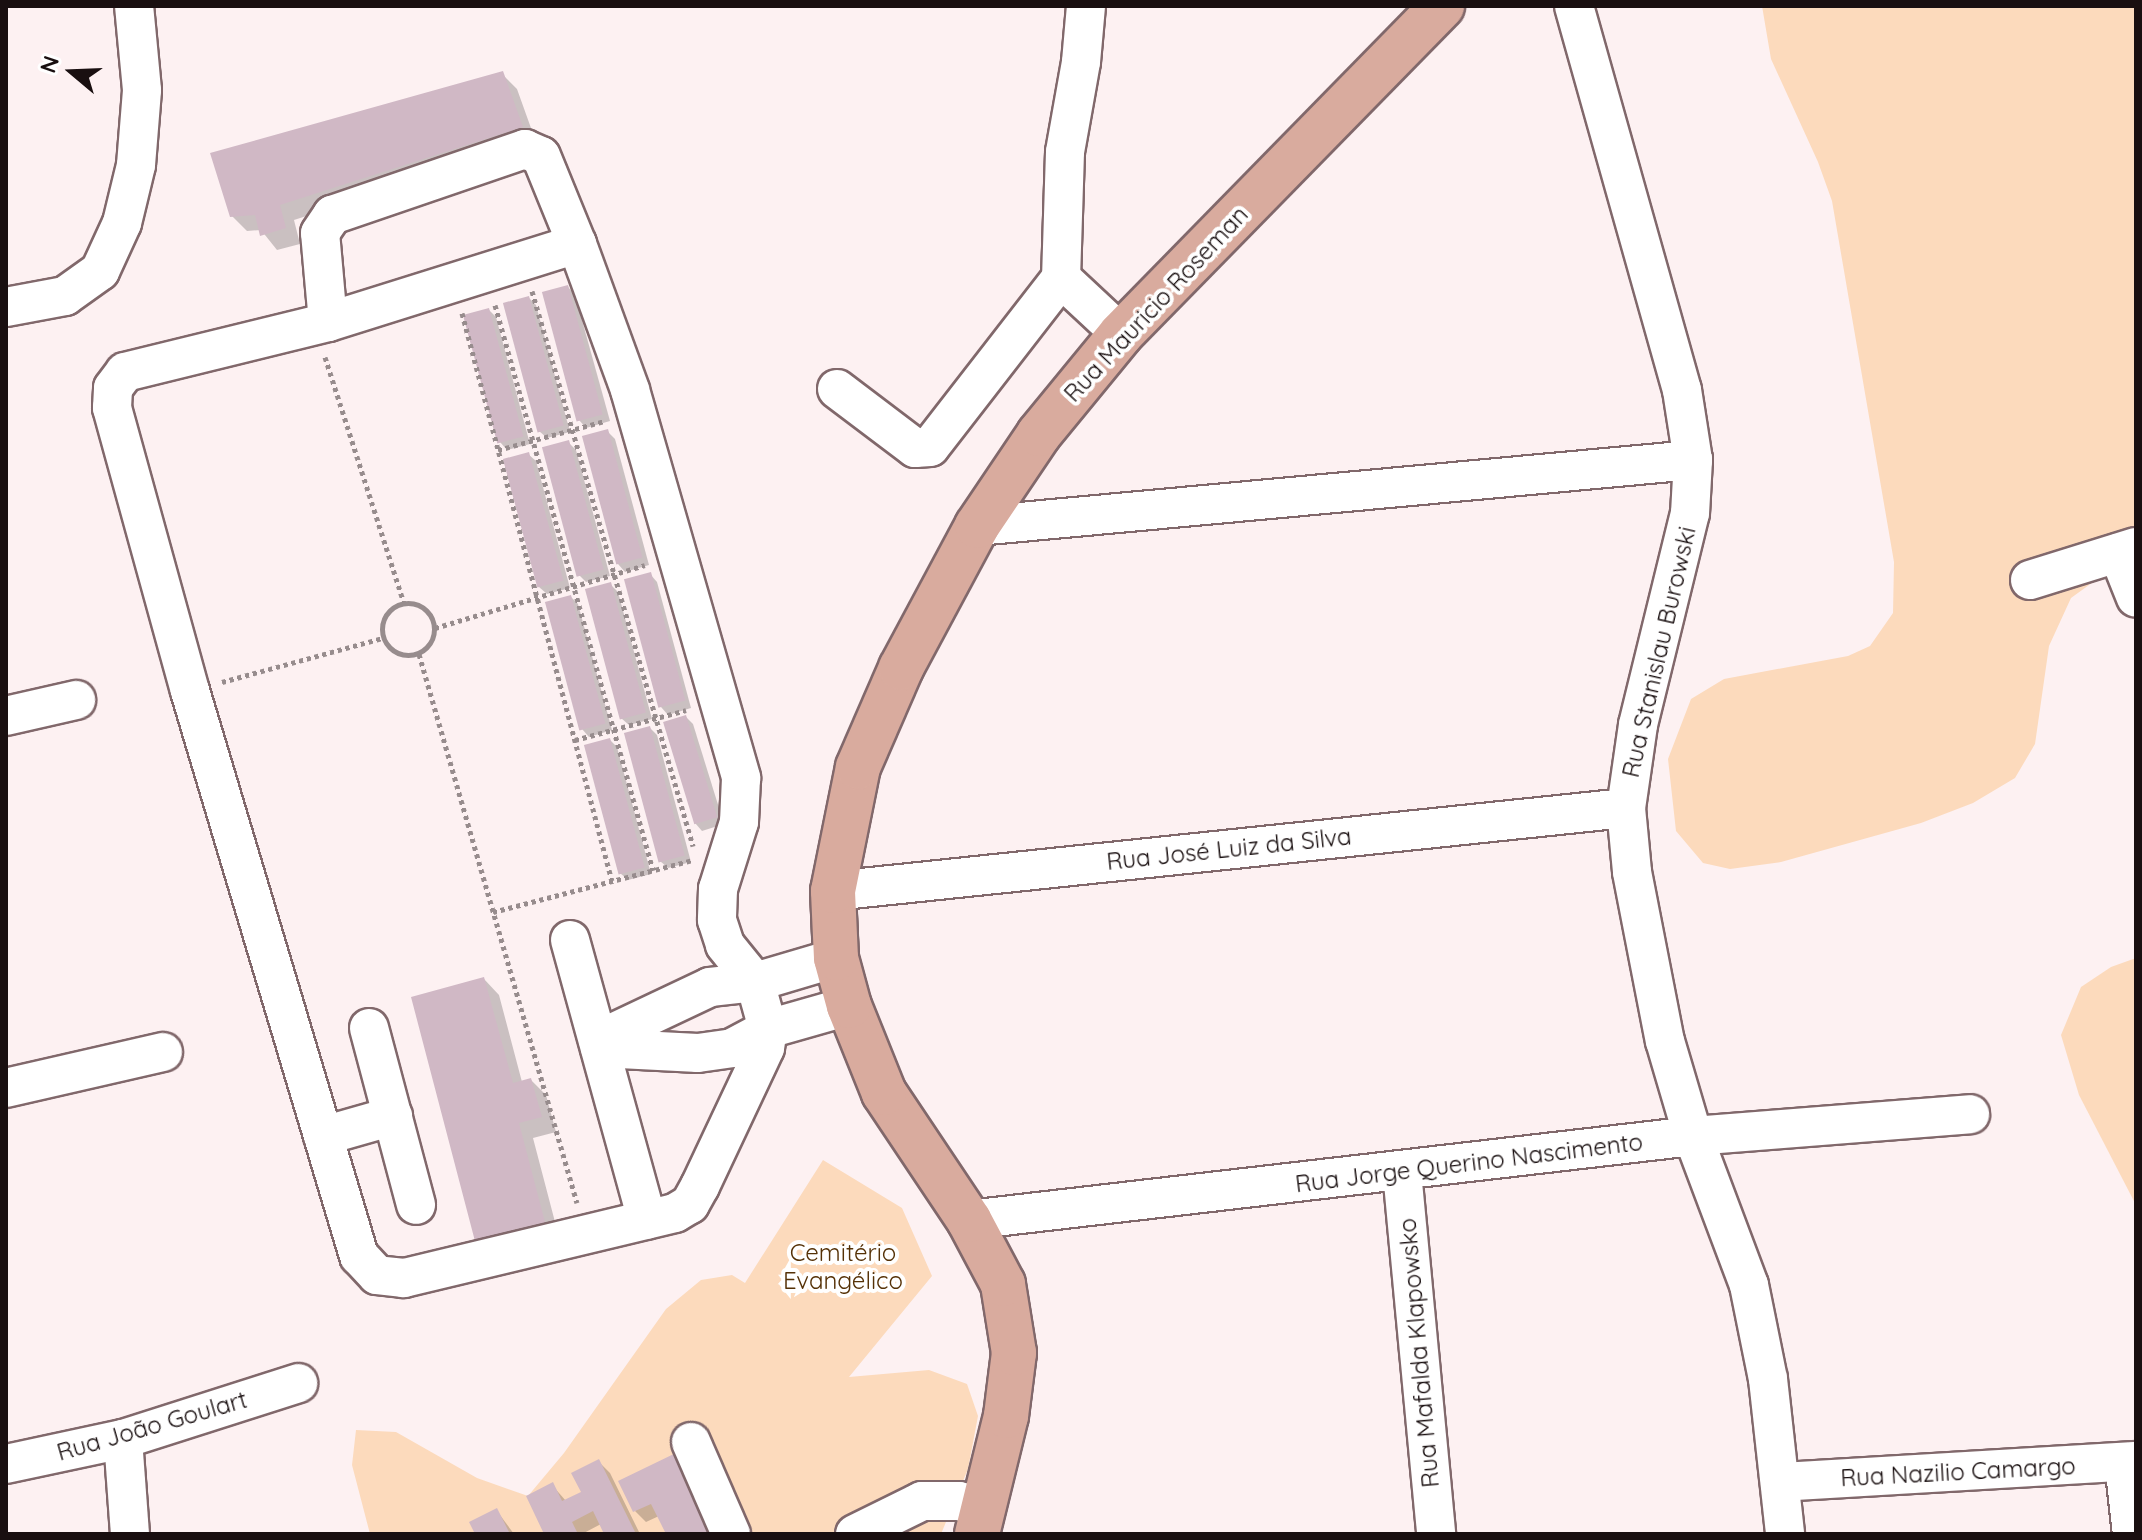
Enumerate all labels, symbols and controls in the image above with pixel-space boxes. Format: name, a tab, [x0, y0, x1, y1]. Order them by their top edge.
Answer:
north arrow	[32, 32, 112, 112]
text: N	[33, 52, 65, 76]
street label: Rua Mauricio Roseman	[1058, 200, 1254, 408]
street label: Rua Stanislau Burowski	[1616, 524, 1702, 780]
street label: Rua José Luiz da Silva	[1105, 822, 1353, 876]
street label: Rua Jorge Querino Nascimento	[1294, 1127, 1644, 1199]
street label: Rua Mafalda Klapowsko	[1393, 1217, 1445, 1489]
park label: Cemitério Evangélico	[783, 1239, 903, 1295]
street label: Rua João Goulart	[54, 1385, 250, 1467]
street label: Rua Nazilio Camargo	[1840, 1451, 2076, 1493]

